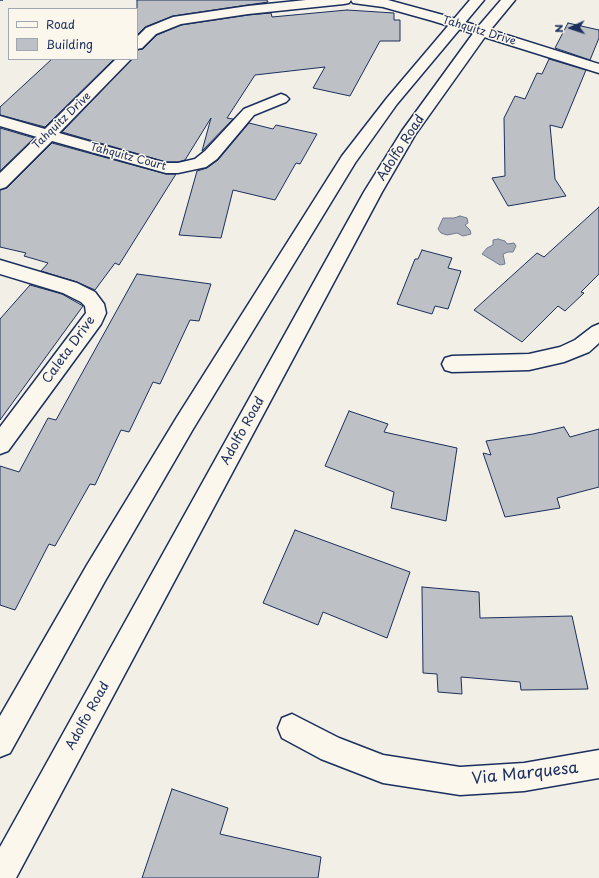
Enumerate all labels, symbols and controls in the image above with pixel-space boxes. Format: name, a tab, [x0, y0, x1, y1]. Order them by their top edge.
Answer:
legend	[8, 8, 138, 60]
north arrow	[551, 8, 591, 48]
street label: Tahquitz Drive	[441, 14, 517, 48]
text: Road	[46, 15, 75, 33]
text: N	[550, 24, 567, 33]
text: Building	[46, 35, 93, 53]
street label: Tahquitz Drive	[30, 90, 94, 152]
street label: Adolfo Road	[374, 112, 428, 184]
street label: Tahquitz Court	[88, 140, 168, 174]
street label: Caleta Drive	[39, 313, 99, 387]
street label: Adolfo Road	[218, 394, 268, 468]
street label: Adolfo Road	[63, 679, 113, 753]
street label: Via Marquesa	[471, 759, 579, 789]

